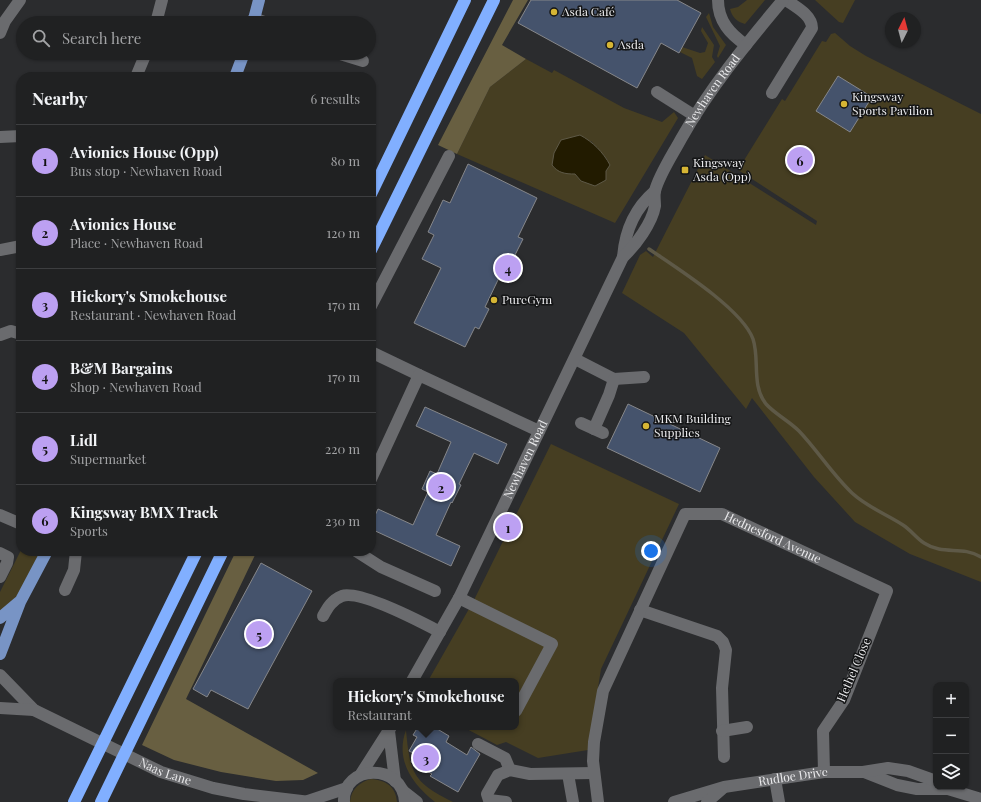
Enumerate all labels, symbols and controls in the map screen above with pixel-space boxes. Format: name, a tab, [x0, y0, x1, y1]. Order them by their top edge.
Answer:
place label: Asda Café	[561, 3, 615, 19]
marker: Asda Café	[549, 7, 559, 17]
north arrow	[885, 12, 921, 48]
search box	[16, 16, 376, 60]
icon: search	[30, 27, 52, 49]
text: Search here	[62, 28, 141, 48]
place label: Asda	[617, 36, 644, 52]
marker: Asda	[605, 40, 615, 50]
street label: Newhaven Road	[681, 50, 743, 130]
text: Nearby	[32, 87, 87, 109]
place label: Kingsway Sports Pavilion	[852, 88, 933, 118]
text: 6 results	[310, 90, 360, 107]
marker: Kingsway Sports Pavilion	[839, 99, 849, 109]
text: Avionics House (Opp)	[70, 142, 218, 162]
pin: 6	[787, 145, 813, 175]
text: 1	[43, 152, 47, 169]
text: 80 m	[331, 152, 360, 169]
place label: Kingsway Asda (Opp)	[692, 154, 751, 184]
text: Bus stop · Newhaven Road	[70, 162, 222, 179]
marker: Kingsway Asda (Opp)	[680, 165, 690, 175]
text: Avionics House	[70, 214, 176, 234]
text: 2	[42, 224, 48, 241]
text: 120 m	[326, 224, 360, 241]
text: Place · Newhaven Road	[70, 234, 203, 251]
pin: 4	[495, 253, 521, 283]
text: Hickory's Smokehouse	[70, 286, 227, 306]
place label: PureGym	[502, 291, 553, 307]
marker: PureGym	[489, 295, 499, 305]
text: 3	[42, 296, 48, 313]
text: 170 m	[327, 296, 360, 313]
text: Restaurant · Newhaven Road	[70, 306, 236, 323]
text: B&M Bargains	[70, 358, 173, 378]
text: 4	[42, 368, 48, 385]
text: 170 m	[327, 368, 360, 385]
text: Shop · Newhaven Road	[70, 378, 202, 395]
place label: MKM Building Supplies	[654, 410, 732, 440]
street label: Newhaven Road	[499, 417, 550, 501]
marker: MKM Building Supplies	[641, 421, 651, 431]
text: Lidl	[70, 430, 98, 450]
text: 5	[42, 440, 48, 457]
text: 220 m	[325, 440, 360, 457]
text: Supermarket	[70, 450, 146, 467]
pin: 2	[428, 472, 454, 502]
text: Kingsway BMX Track	[70, 502, 218, 522]
street label: Hednesford Avenue	[722, 507, 824, 566]
text: 6	[41, 512, 49, 529]
text: 230 m	[325, 512, 360, 529]
pin: 1	[495, 512, 521, 542]
text: Sports	[70, 522, 108, 539]
your location	[641, 541, 661, 561]
pin: 5	[246, 619, 272, 649]
street label: Hethel Close	[832, 635, 874, 704]
popup	[333, 678, 519, 730]
map controls	[933, 682, 969, 790]
button: +	[933, 682, 969, 718]
text: Hickory's Smokehouse	[347, 686, 505, 706]
text: Restaurant	[347, 706, 412, 723]
button: −	[933, 718, 969, 754]
pin: 3	[413, 743, 439, 773]
street label: Naas Lane	[137, 754, 194, 788]
button: layers	[933, 754, 969, 790]
street label: Rudloe Drive	[757, 763, 828, 789]

